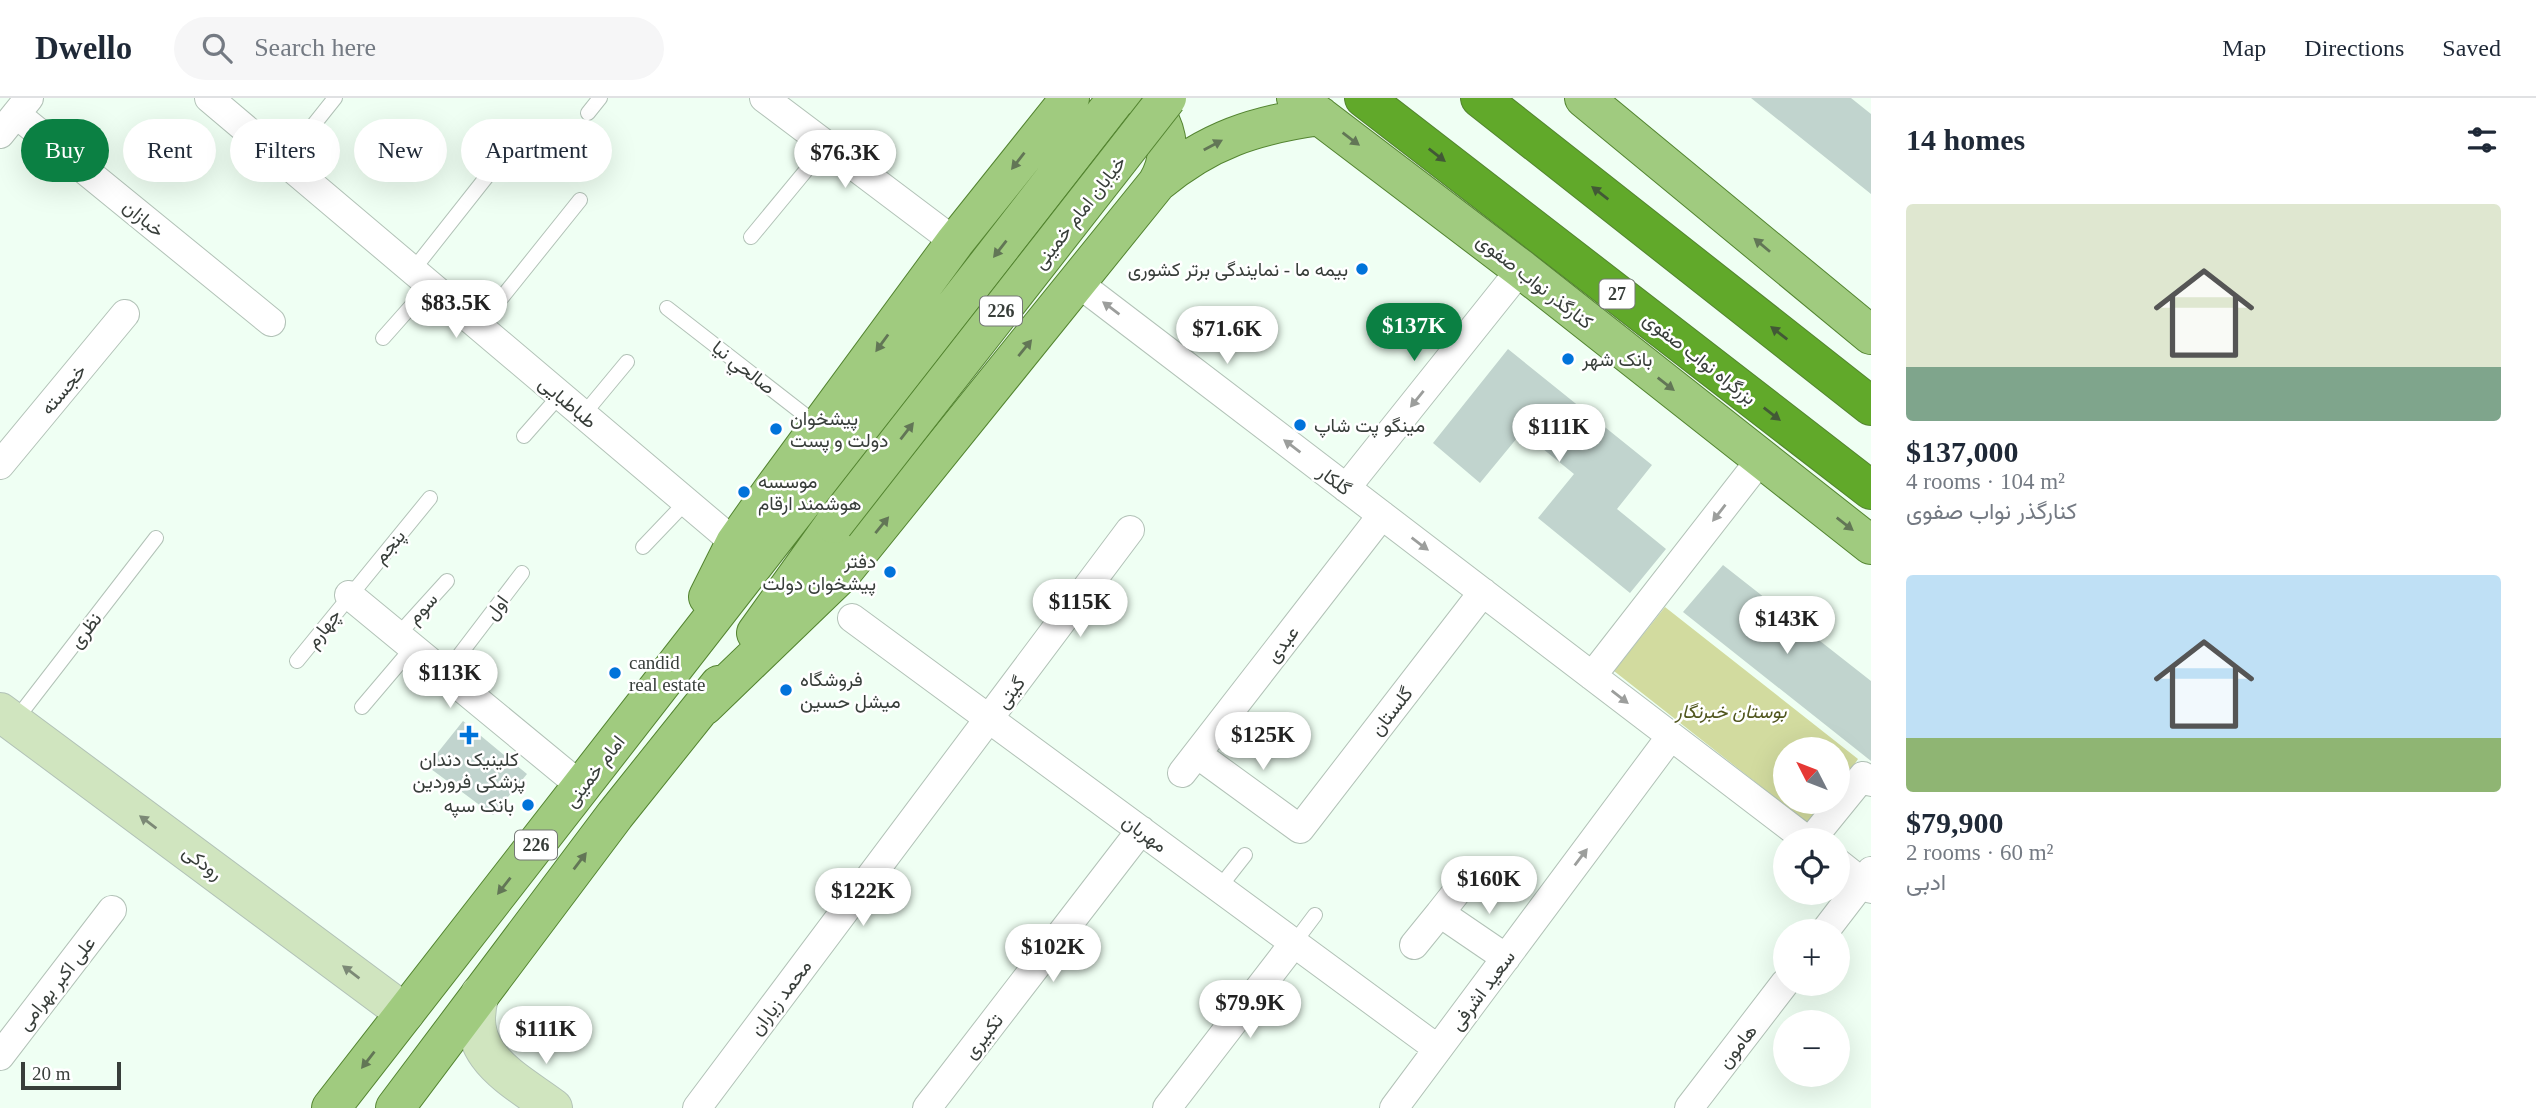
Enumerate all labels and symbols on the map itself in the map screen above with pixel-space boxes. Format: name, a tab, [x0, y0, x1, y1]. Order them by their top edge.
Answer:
pin: $76.3K	[788, 130, 902, 190]
one-way arrow	[1341, 132, 1360, 146]
one-way arrow	[1203, 139, 1223, 150]
one-way arrow	[1428, 147, 1446, 161]
one-way arrow	[1012, 152, 1026, 170]
street label: خیابان امام خمینی	[1029, 152, 1132, 274]
one-way arrow	[1591, 186, 1609, 200]
street label: خبازان	[118, 196, 168, 242]
street label: کنارگذر نواب صفوی	[1472, 230, 1597, 334]
one-way arrow	[1753, 238, 1770, 253]
one-way arrow	[993, 239, 1008, 257]
place label: بیمه ما - نمایندگی برتر کشوری	[1128, 259, 1348, 281]
marker: بیمه ما - نمایندگی برتر کشوری	[1354, 261, 1370, 277]
pin: $83.5K	[399, 280, 513, 340]
road number: 27	[1600, 280, 1634, 308]
road number: 226	[980, 296, 1022, 326]
one-way arrow	[1102, 302, 1120, 316]
pin: $137K	[1365, 303, 1463, 363]
pin: $71.6K	[1170, 306, 1284, 366]
street label: بزرگراه نواب صفوی	[1639, 308, 1760, 410]
one-way arrow	[1770, 326, 1788, 341]
one-way arrow	[875, 334, 889, 352]
street label: صالحي نیا	[705, 336, 779, 402]
one-way arrow	[1017, 340, 1032, 357]
place label: بانک شهر	[1581, 349, 1652, 371]
marker: بانک شهر	[1560, 351, 1576, 367]
street label: خجسته	[36, 360, 91, 419]
street label: طباطبایی	[534, 372, 601, 433]
one-way arrow	[1656, 376, 1674, 391]
one-way arrow	[1410, 389, 1425, 407]
pin: $111K	[1510, 404, 1608, 464]
one-way arrow	[1763, 406, 1781, 421]
place label: پیشخوان دولت و پست	[790, 408, 888, 454]
place label: مینگو پت شاپ	[1314, 415, 1425, 439]
marker: مینگو پت شاپ	[1292, 417, 1308, 433]
marker: پیشخوان دولت و پست	[768, 421, 784, 437]
one-way arrow	[899, 423, 914, 441]
one-way arrow	[1283, 439, 1301, 454]
street label: گلکار	[1313, 461, 1355, 500]
place label: موسسه هوشمند ارقام	[758, 471, 861, 516]
marker: موسسه هوشمند ارقام	[736, 484, 752, 500]
one-way arrow	[1713, 504, 1727, 522]
one-way arrow	[874, 516, 889, 534]
one-way arrow	[1835, 517, 1853, 532]
street label: پنجم	[369, 525, 412, 569]
one-way arrow	[1410, 537, 1428, 552]
place label: دفتر پیشخوان دولت	[762, 551, 876, 597]
marker: دفتر پیشخوان دولت	[882, 564, 898, 580]
pin: $115K	[1031, 580, 1129, 639]
street label: سوم	[403, 588, 443, 630]
street label: اول	[480, 591, 513, 624]
pin: $143K	[1738, 596, 1836, 656]
street label: چهارم	[302, 605, 347, 654]
street label: نظری	[65, 608, 106, 653]
street label: عبدی	[1262, 622, 1304, 667]
pin: $113K	[401, 650, 499, 710]
place label: candid real estate	[629, 652, 705, 695]
marker: candid real estate	[607, 665, 623, 681]
place label: فروشگاه میشل حسین	[800, 669, 901, 713]
street label: گیتی	[992, 672, 1030, 713]
marker: فروشگاه میشل حسین	[778, 682, 794, 698]
street label: گلستان	[1366, 683, 1417, 740]
one-way arrow	[1611, 690, 1629, 704]
park label: بوستان خبرنگار	[1675, 701, 1788, 723]
pin: $125K	[1214, 712, 1312, 772]
marker: کلینیک دندان پزشکی فروردین	[459, 725, 479, 745]
street label: امام خمینی	[560, 731, 630, 812]
north arrow	[1773, 737, 1850, 814]
place label: کلینیک دندان پزشکی فروردین	[413, 749, 525, 795]
place label: بانک سپه	[444, 795, 514, 819]
marker: بانک سپه	[520, 797, 536, 813]
street label: مهربان	[1118, 810, 1171, 857]
one-way arrow	[139, 815, 157, 829]
road number: 226	[515, 830, 557, 860]
street label: رودکی	[178, 841, 227, 885]
one-way arrow	[1574, 848, 1589, 866]
one-way arrow	[572, 853, 587, 871]
pin: $160K	[1440, 856, 1538, 916]
pin: $122K	[814, 868, 912, 928]
one-way arrow	[498, 877, 512, 895]
pin: $102K	[1004, 924, 1102, 984]
street label: علی اکبر بهرامی	[13, 932, 100, 1035]
street label: سعید اشرفی	[1446, 946, 1520, 1035]
street label: محمد زیاران	[745, 956, 816, 1040]
one-way arrow	[341, 965, 360, 979]
pin: $79.9K	[1193, 981, 1307, 1040]
pin: $111K	[497, 1006, 595, 1066]
street label: تکبیری	[959, 1010, 1008, 1063]
street label: هامون	[1714, 1020, 1762, 1073]
one-way arrow	[361, 1051, 376, 1069]
scale bar	[21, 1059, 121, 1091]

